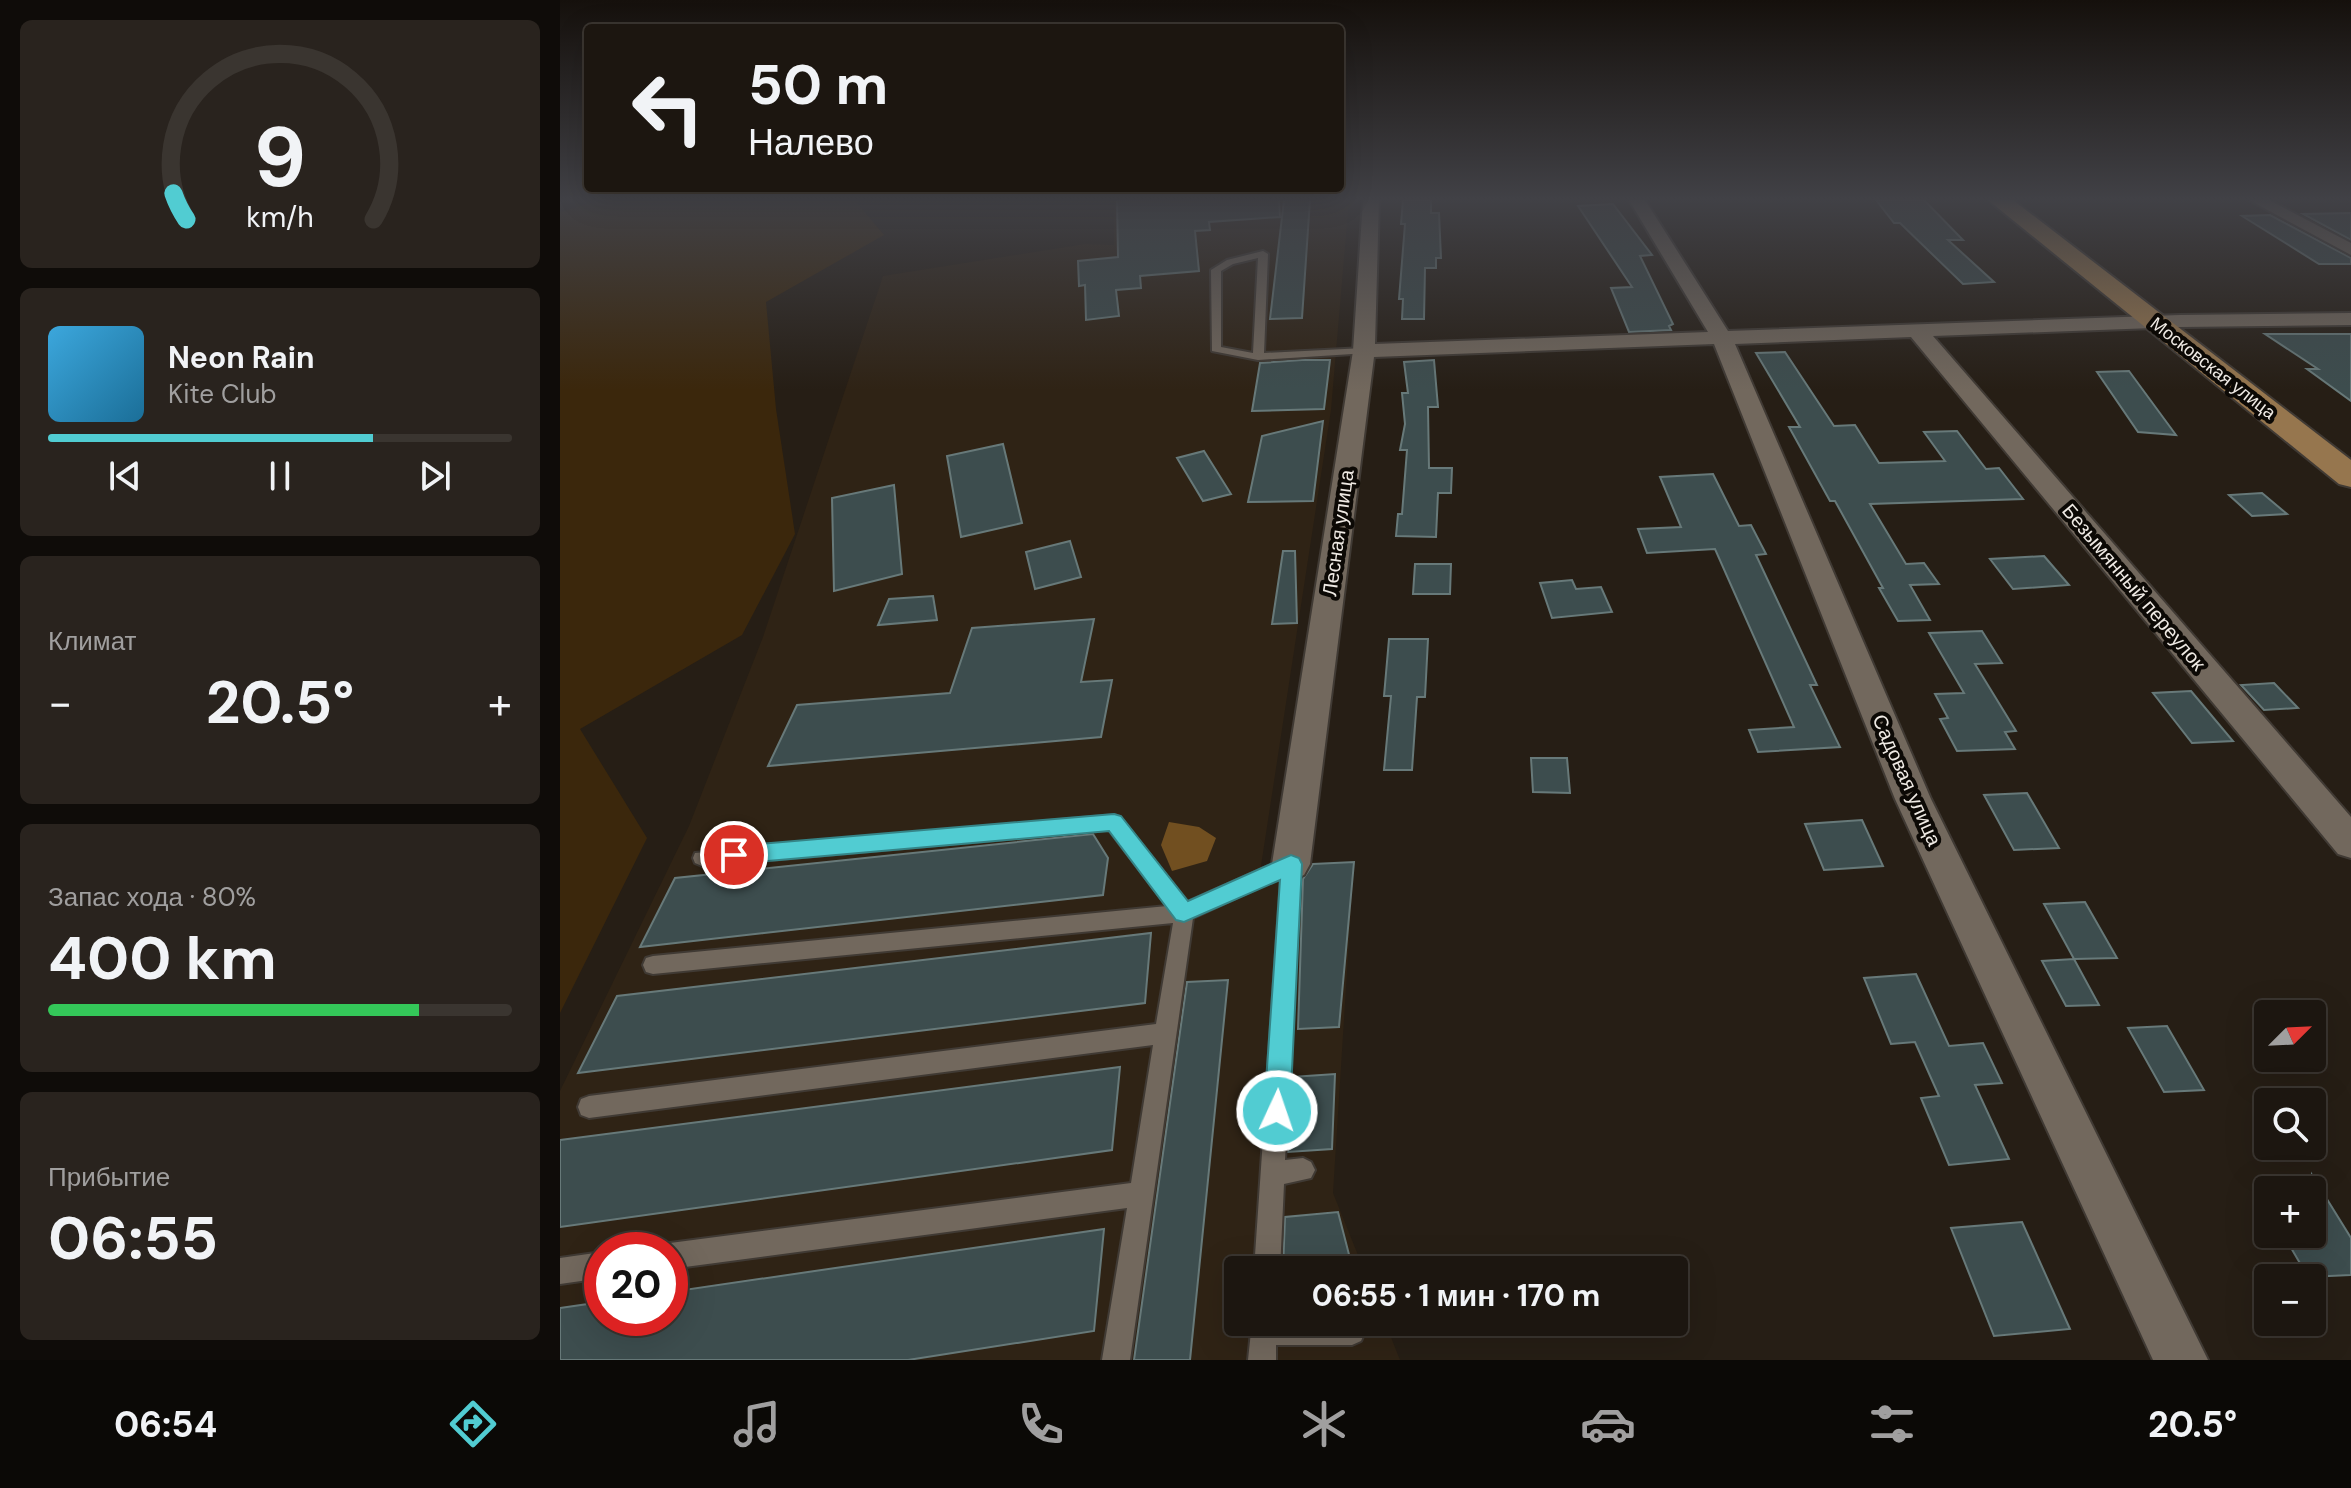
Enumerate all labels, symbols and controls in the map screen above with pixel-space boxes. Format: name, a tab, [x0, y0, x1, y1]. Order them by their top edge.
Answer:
text: 50 m	[748, 48, 888, 121]
icon: left	[616, 56, 720, 160]
text: 9	[254, 103, 306, 212]
text: Налево	[748, 119, 874, 166]
text: km/h	[246, 199, 314, 236]
street label: Московская улица	[2145, 311, 2281, 425]
text: Neon Rain	[168, 338, 314, 377]
text: Kite Club	[168, 377, 277, 411]
icon: previous	[103, 454, 147, 498]
icon: pause	[258, 454, 302, 498]
icon: next	[413, 454, 457, 498]
street label: Лесная улица	[1316, 467, 1360, 598]
street label: Безымянный переулок	[2056, 498, 2212, 676]
text: Климат	[48, 624, 137, 658]
text: 20.5°	[206, 663, 354, 742]
text: −	[48, 674, 72, 732]
text: +	[488, 674, 512, 732]
street label: Садовая улица	[1866, 710, 1948, 851]
pin	[700, 821, 768, 889]
icon: arrive	[712, 833, 756, 877]
text: Запас хода · 80%	[48, 880, 256, 914]
text: 400 km	[48, 919, 277, 998]
north arrow	[2254, 1000, 2326, 1072]
map controls	[2254, 1000, 2326, 1336]
position arrow	[1235, 1069, 1319, 1153]
button: search	[2254, 1088, 2326, 1160]
text: Прибытие	[48, 1160, 170, 1194]
button: +	[2254, 1176, 2326, 1248]
text: 06:55	[48, 1199, 218, 1278]
speed limit sign: 20	[584, 1232, 688, 1336]
button: −	[2254, 1264, 2326, 1336]
text: 06:55 · 1 мин · 170 m	[1312, 1276, 1600, 1315]
icon: directions	[445, 1396, 501, 1452]
icon: music	[729, 1396, 785, 1452]
icon: phone	[1013, 1396, 1069, 1452]
icon: climate	[1296, 1396, 1352, 1452]
icon: car	[1580, 1396, 1636, 1452]
icon: filters	[1864, 1396, 1920, 1452]
text: 06:54	[114, 1401, 217, 1448]
text: 20.5°	[2148, 1401, 2237, 1448]

